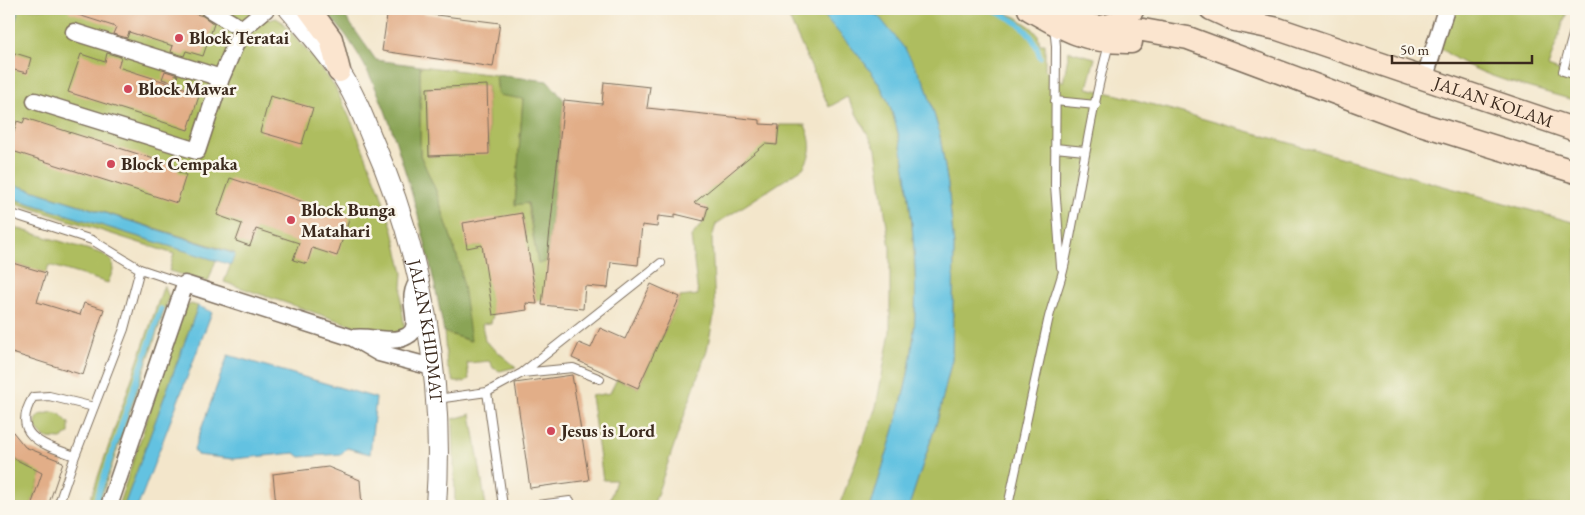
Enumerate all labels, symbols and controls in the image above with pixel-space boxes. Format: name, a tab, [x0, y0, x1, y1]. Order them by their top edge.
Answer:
place label: Block Teratai	[189, 26, 290, 49]
marker: Block Teratai	[173, 32, 185, 44]
scale bar	[1392, 32, 1532, 64]
text: 50 m	[1400, 40, 1429, 59]
street label: JALAN KOLAM	[1429, 70, 1557, 133]
place label: Block Mawar	[138, 77, 237, 100]
marker: Block Mawar	[122, 83, 134, 95]
place label: Block Cempaka	[121, 152, 238, 175]
marker: Block Cempaka	[105, 158, 117, 170]
place label: Block Bunga Matahari	[301, 198, 396, 242]
marker: Block Bunga Matahari	[285, 214, 297, 226]
street label: JALAN KHIDMAT	[403, 255, 448, 405]
place label: Jesus is Lord	[559, 419, 655, 442]
marker: Jesus is Lord	[545, 425, 557, 437]

